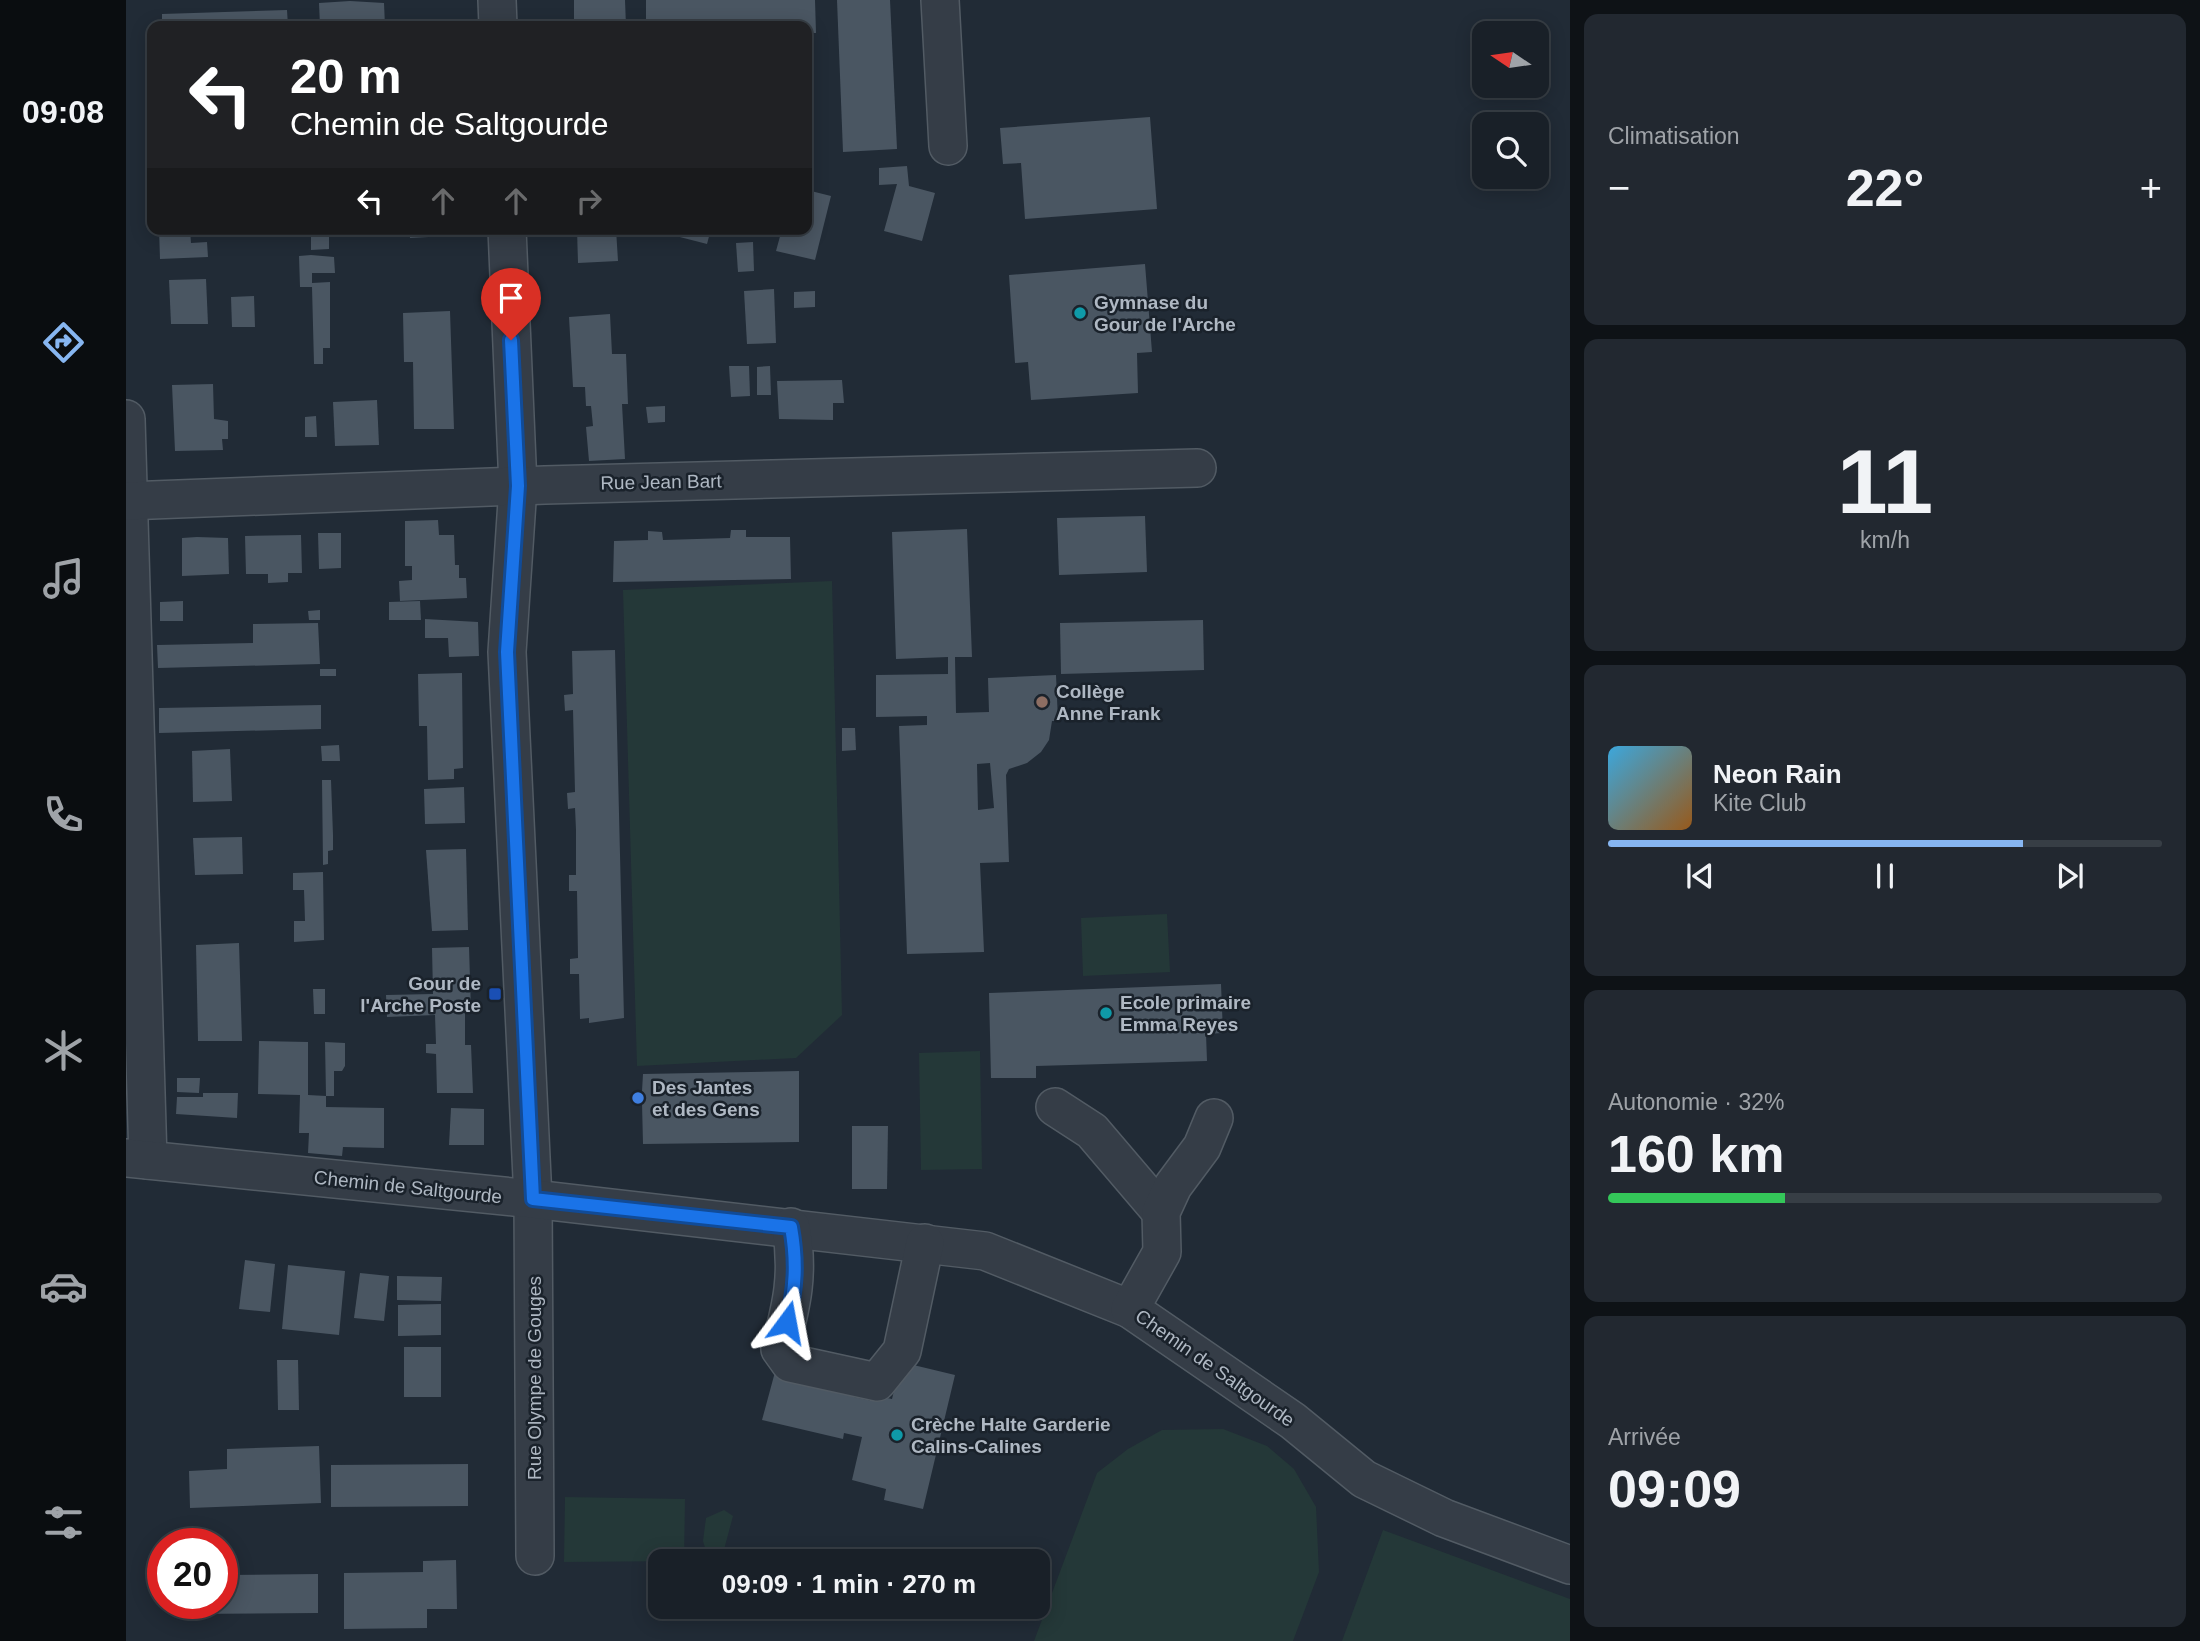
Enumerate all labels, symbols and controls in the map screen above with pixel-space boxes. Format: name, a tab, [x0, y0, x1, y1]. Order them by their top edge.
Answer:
north arrow	[1472, 21, 1549, 98]
map controls	[1472, 21, 1549, 189]
icon: left	[175, 49, 266, 140]
text: 20 m	[290, 49, 402, 103]
text: 09:08	[22, 94, 104, 130]
text: Chemin de Saltgourde	[290, 106, 608, 142]
button: search	[1472, 112, 1549, 189]
text: Climatisation	[1608, 123, 1740, 149]
text: 22°	[1846, 159, 1924, 217]
text: −	[1608, 167, 1630, 209]
text: +	[2140, 167, 2162, 209]
icon: left	[351, 182, 389, 220]
icon: ahead	[424, 182, 462, 220]
icon: ahead	[497, 182, 535, 220]
icon: right	[570, 182, 608, 220]
pin	[481, 268, 541, 340]
icon: arrive	[492, 279, 530, 317]
place label: Gymnase du Gour de l'Arche	[1094, 292, 1236, 335]
marker: Gymnase du Gour de l'Arche	[1072, 305, 1088, 321]
icon: directions	[39, 318, 88, 367]
text: 11	[1837, 431, 1933, 532]
street label: Rue Jean Bart	[600, 470, 723, 494]
text: km/h	[1860, 527, 1910, 553]
icon: music	[39, 554, 88, 603]
place label: Collège Anne Frank	[1056, 681, 1161, 724]
marker: Collège Anne Frank	[1034, 694, 1050, 710]
text: Neon Rain	[1713, 759, 1842, 789]
icon: phone	[39, 790, 88, 839]
text: Kite Club	[1713, 790, 1806, 816]
icon: previous	[1681, 857, 1719, 895]
icon: pause	[1866, 857, 1904, 895]
icon: next	[2051, 857, 2089, 895]
place label: Gour de l'Arche Poste	[360, 973, 481, 1016]
marker: Gour de l'Arche Poste	[487, 986, 503, 1002]
place label: Ecole primaire Emma Reyes	[1120, 992, 1251, 1035]
marker: Ecole primaire Emma Reyes	[1098, 1005, 1114, 1021]
icon: climate	[39, 1026, 88, 1075]
place label: Des Jantes et des Gens	[652, 1077, 760, 1120]
text: Autonomie · 32%	[1608, 1089, 1784, 1115]
marker: Des Jantes et des Gens	[630, 1090, 646, 1106]
text: 160 km	[1608, 1125, 1784, 1183]
street label: Chemin de Saltgourde	[313, 1167, 503, 1207]
icon: car	[39, 1262, 88, 1311]
street label: Rue Olympe de Gouges	[524, 1276, 545, 1480]
position arrow	[750, 1285, 824, 1359]
street label: Chemin de Saltgourde	[1132, 1305, 1298, 1431]
place label: Crèche Halte Garderie Calins-Calines	[911, 1414, 1111, 1457]
text: Arrivée	[1608, 1424, 1681, 1450]
marker: Crèche Halte Garderie Calins-Calines	[889, 1427, 905, 1443]
text: 09:09	[1608, 1460, 1741, 1518]
icon: filters	[39, 1498, 88, 1547]
speed limit sign: 20	[147, 1528, 238, 1619]
text: 09:09 · 1 min · 270 m	[722, 1569, 976, 1599]

